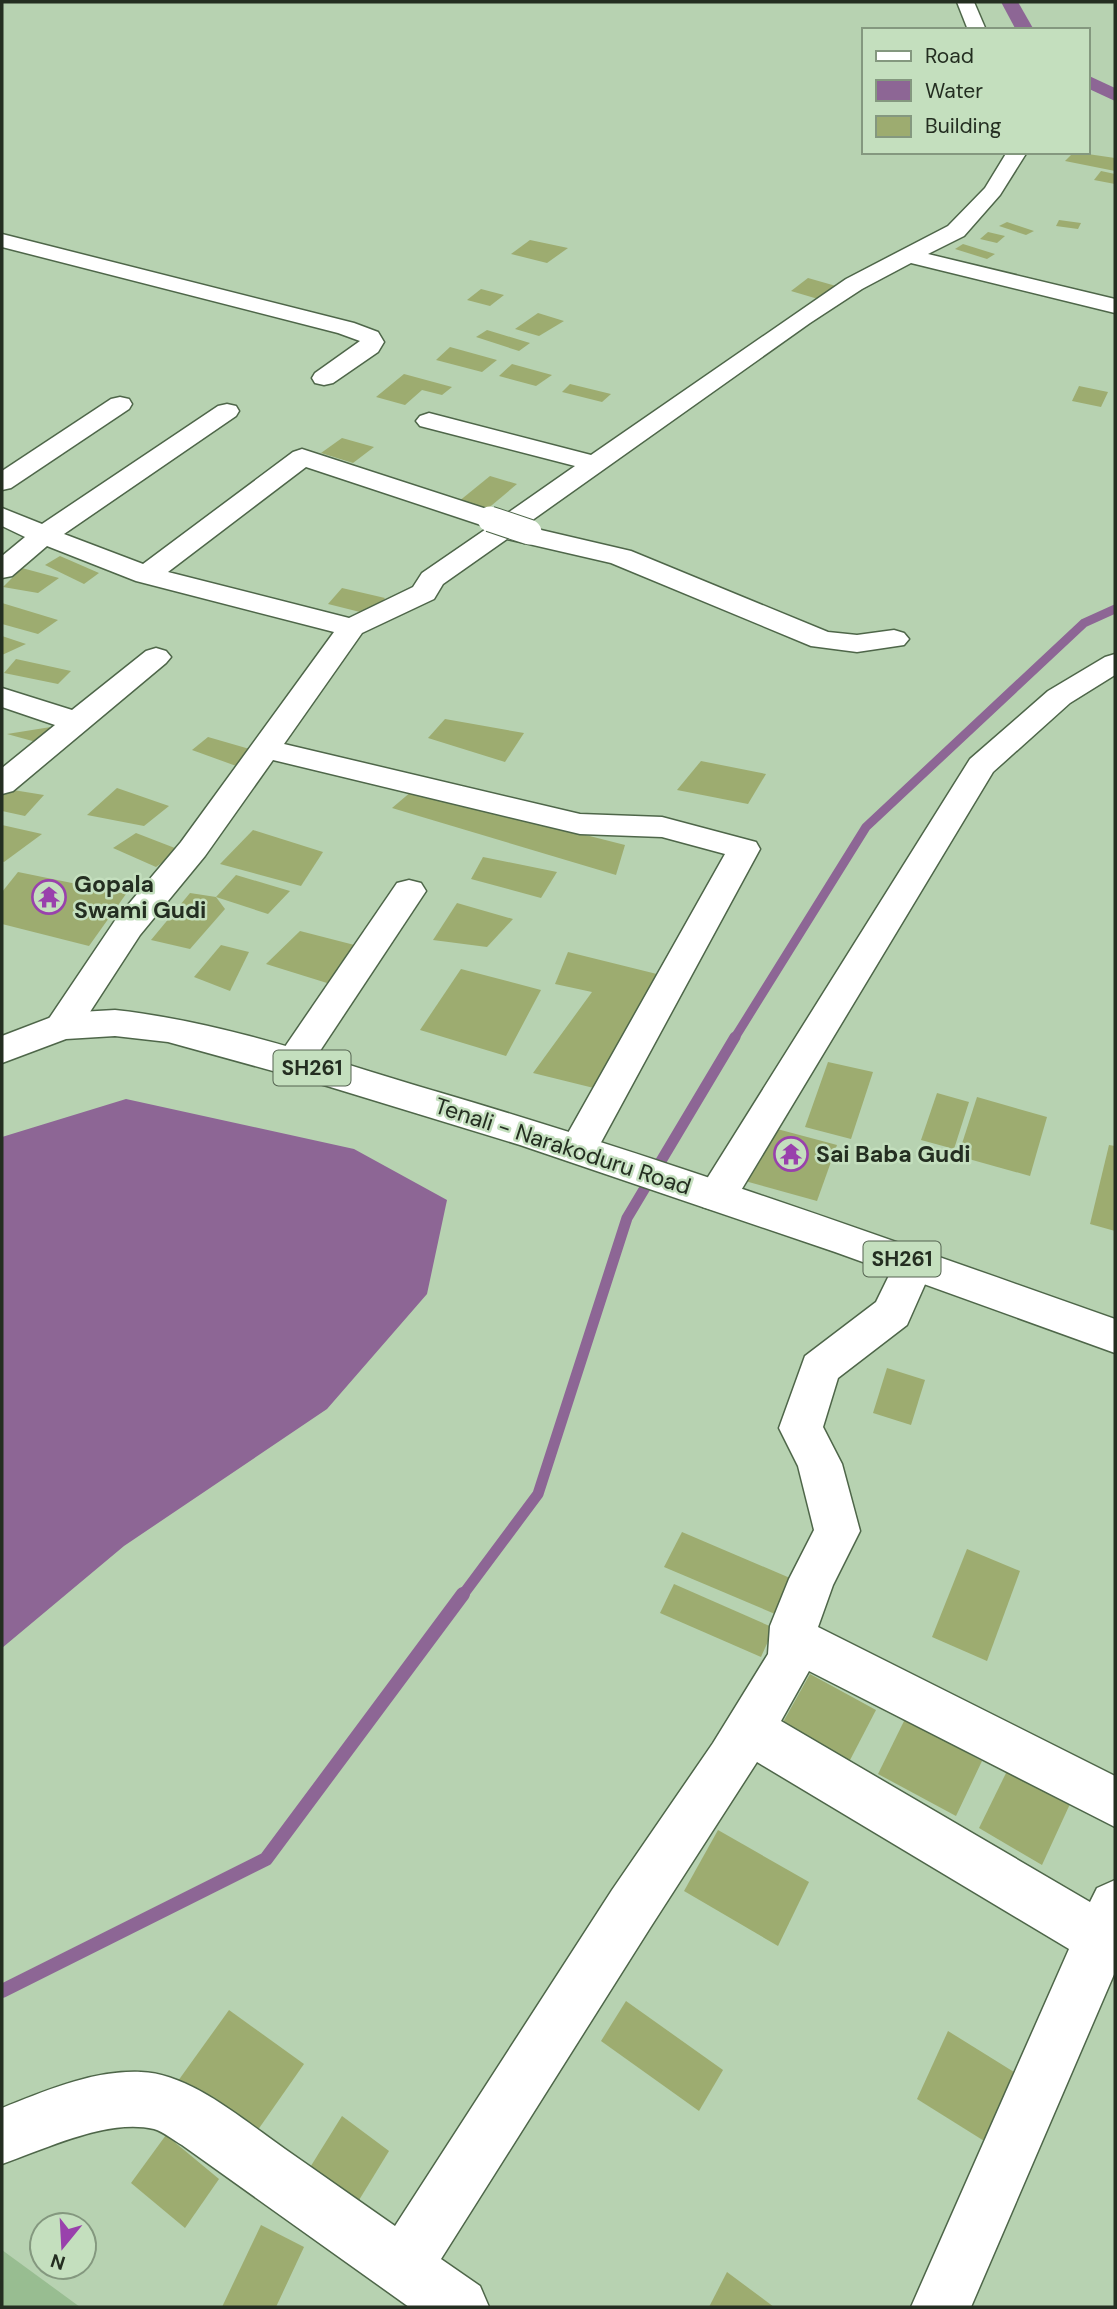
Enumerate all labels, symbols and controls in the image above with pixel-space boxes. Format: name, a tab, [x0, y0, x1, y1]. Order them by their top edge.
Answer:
legend	[862, 28, 1089, 154]
text: Road	[925, 42, 974, 70]
text: Water	[925, 77, 983, 105]
text: Building	[925, 112, 1002, 140]
place label: Gopala Swami Gudi	[74, 869, 206, 925]
temple icon: Gopala Swami Gudi	[30, 878, 68, 916]
road number: SH261	[274, 1050, 350, 1086]
street label: Tenali - Narakoduru Road	[431, 1090, 695, 1202]
temple icon: Sai Baba Gudi	[772, 1135, 810, 1173]
place label: Sai Baba Gudi	[816, 1139, 971, 1169]
road number: SH261	[864, 1242, 940, 1276]
north arrow	[28, 2211, 98, 2281]
text: N	[47, 2248, 68, 2276]

